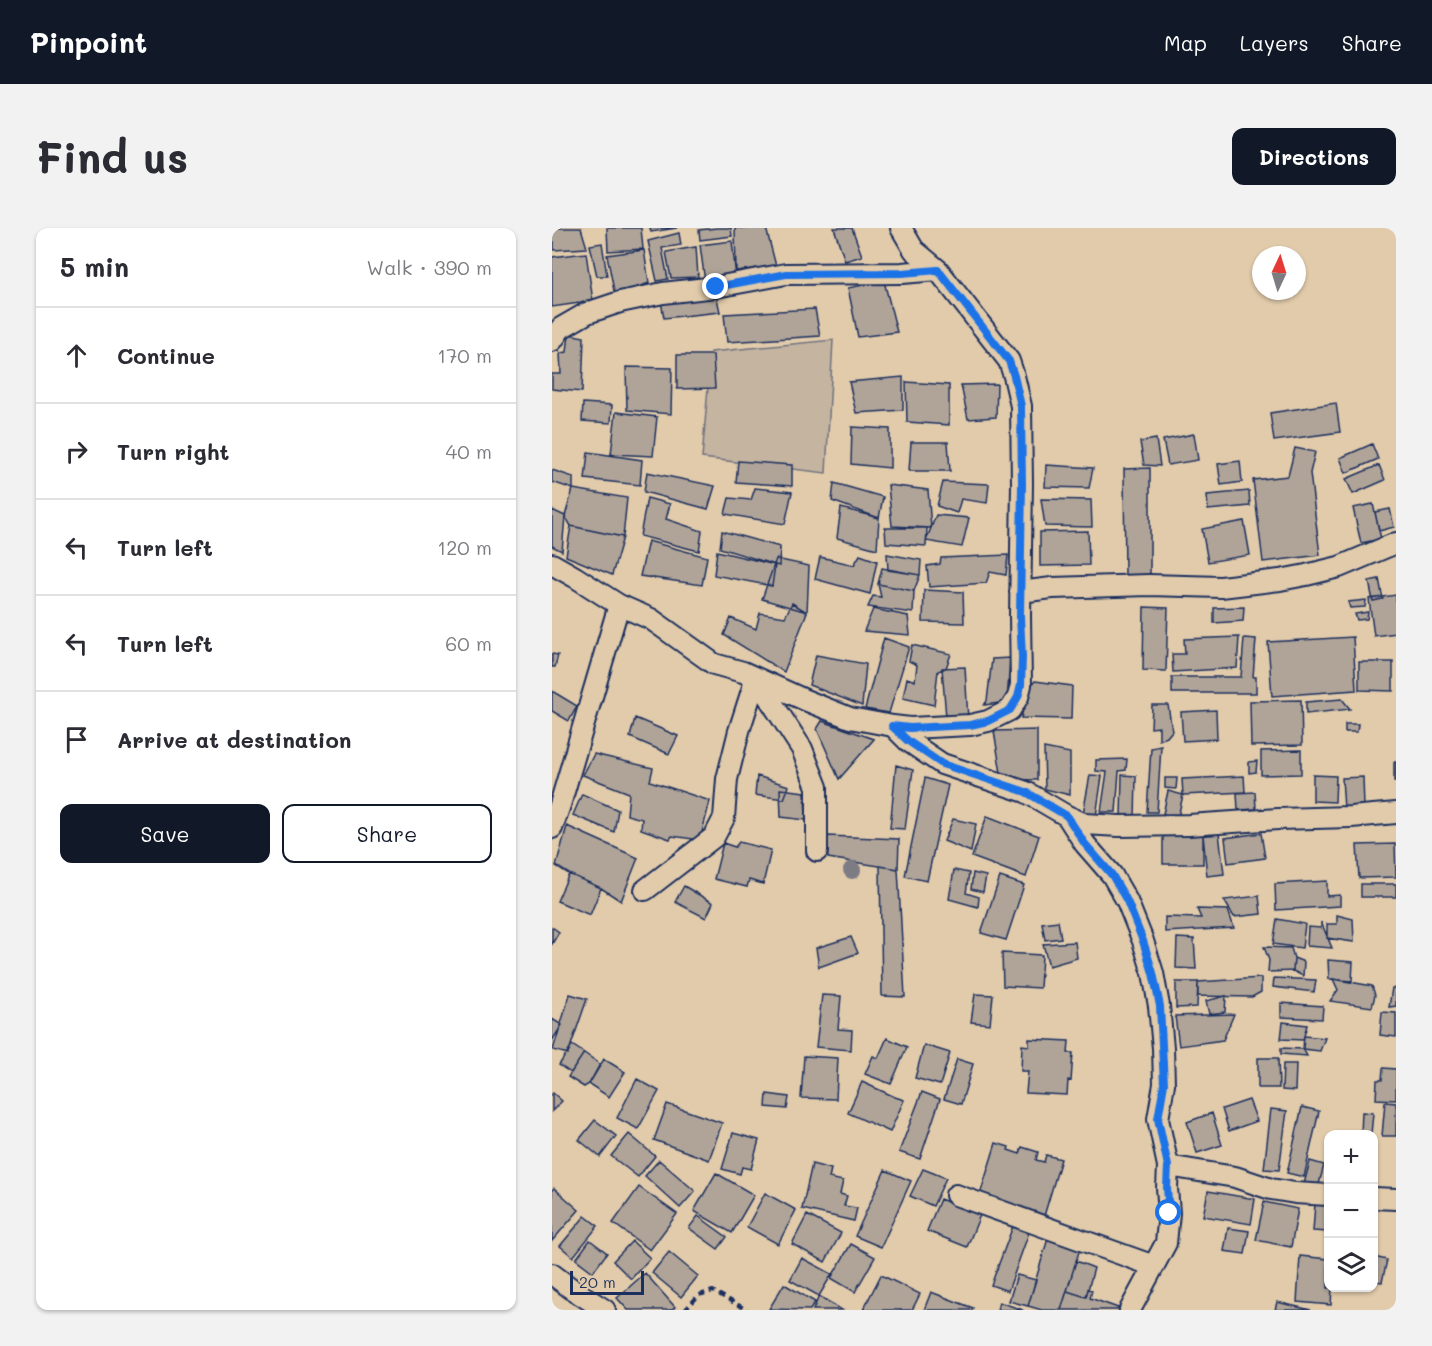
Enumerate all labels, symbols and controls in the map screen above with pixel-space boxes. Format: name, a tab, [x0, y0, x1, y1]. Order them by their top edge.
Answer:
text: Pinpoint	[30, 24, 147, 60]
text: Map	[1164, 29, 1207, 56]
text: Layers	[1240, 29, 1309, 56]
text: Share	[1342, 29, 1402, 56]
button: Directions	[1232, 128, 1396, 185]
text: Find us	[36, 129, 188, 184]
north arrow	[1252, 246, 1306, 300]
text: 5 min	[60, 250, 129, 284]
text: Walk · 390 m	[367, 254, 492, 280]
route end	[702, 273, 728, 299]
icon: ahead	[60, 339, 93, 372]
text: Continue	[117, 341, 215, 370]
text: 170 m	[437, 342, 492, 368]
icon: right	[60, 435, 93, 468]
text: Turn right	[117, 437, 229, 466]
text: 40 m	[446, 438, 492, 464]
icon: left	[60, 531, 93, 564]
text: Turn left	[117, 533, 213, 562]
text: 120 m	[437, 534, 492, 560]
icon: left	[60, 627, 93, 660]
text: Turn left	[117, 629, 213, 658]
text: 60 m	[445, 630, 492, 656]
icon: arrive	[60, 723, 93, 756]
text: Arrive at destination	[117, 725, 352, 754]
button: Save	[60, 804, 270, 863]
button: Share	[282, 804, 492, 863]
map controls	[1324, 1130, 1378, 1292]
button: +	[1324, 1130, 1378, 1184]
button: −	[1324, 1184, 1378, 1238]
route start	[1155, 1199, 1181, 1225]
button: layers	[1324, 1238, 1378, 1292]
scale bar	[570, 1268, 644, 1296]
text: 20 m	[579, 1271, 616, 1292]

